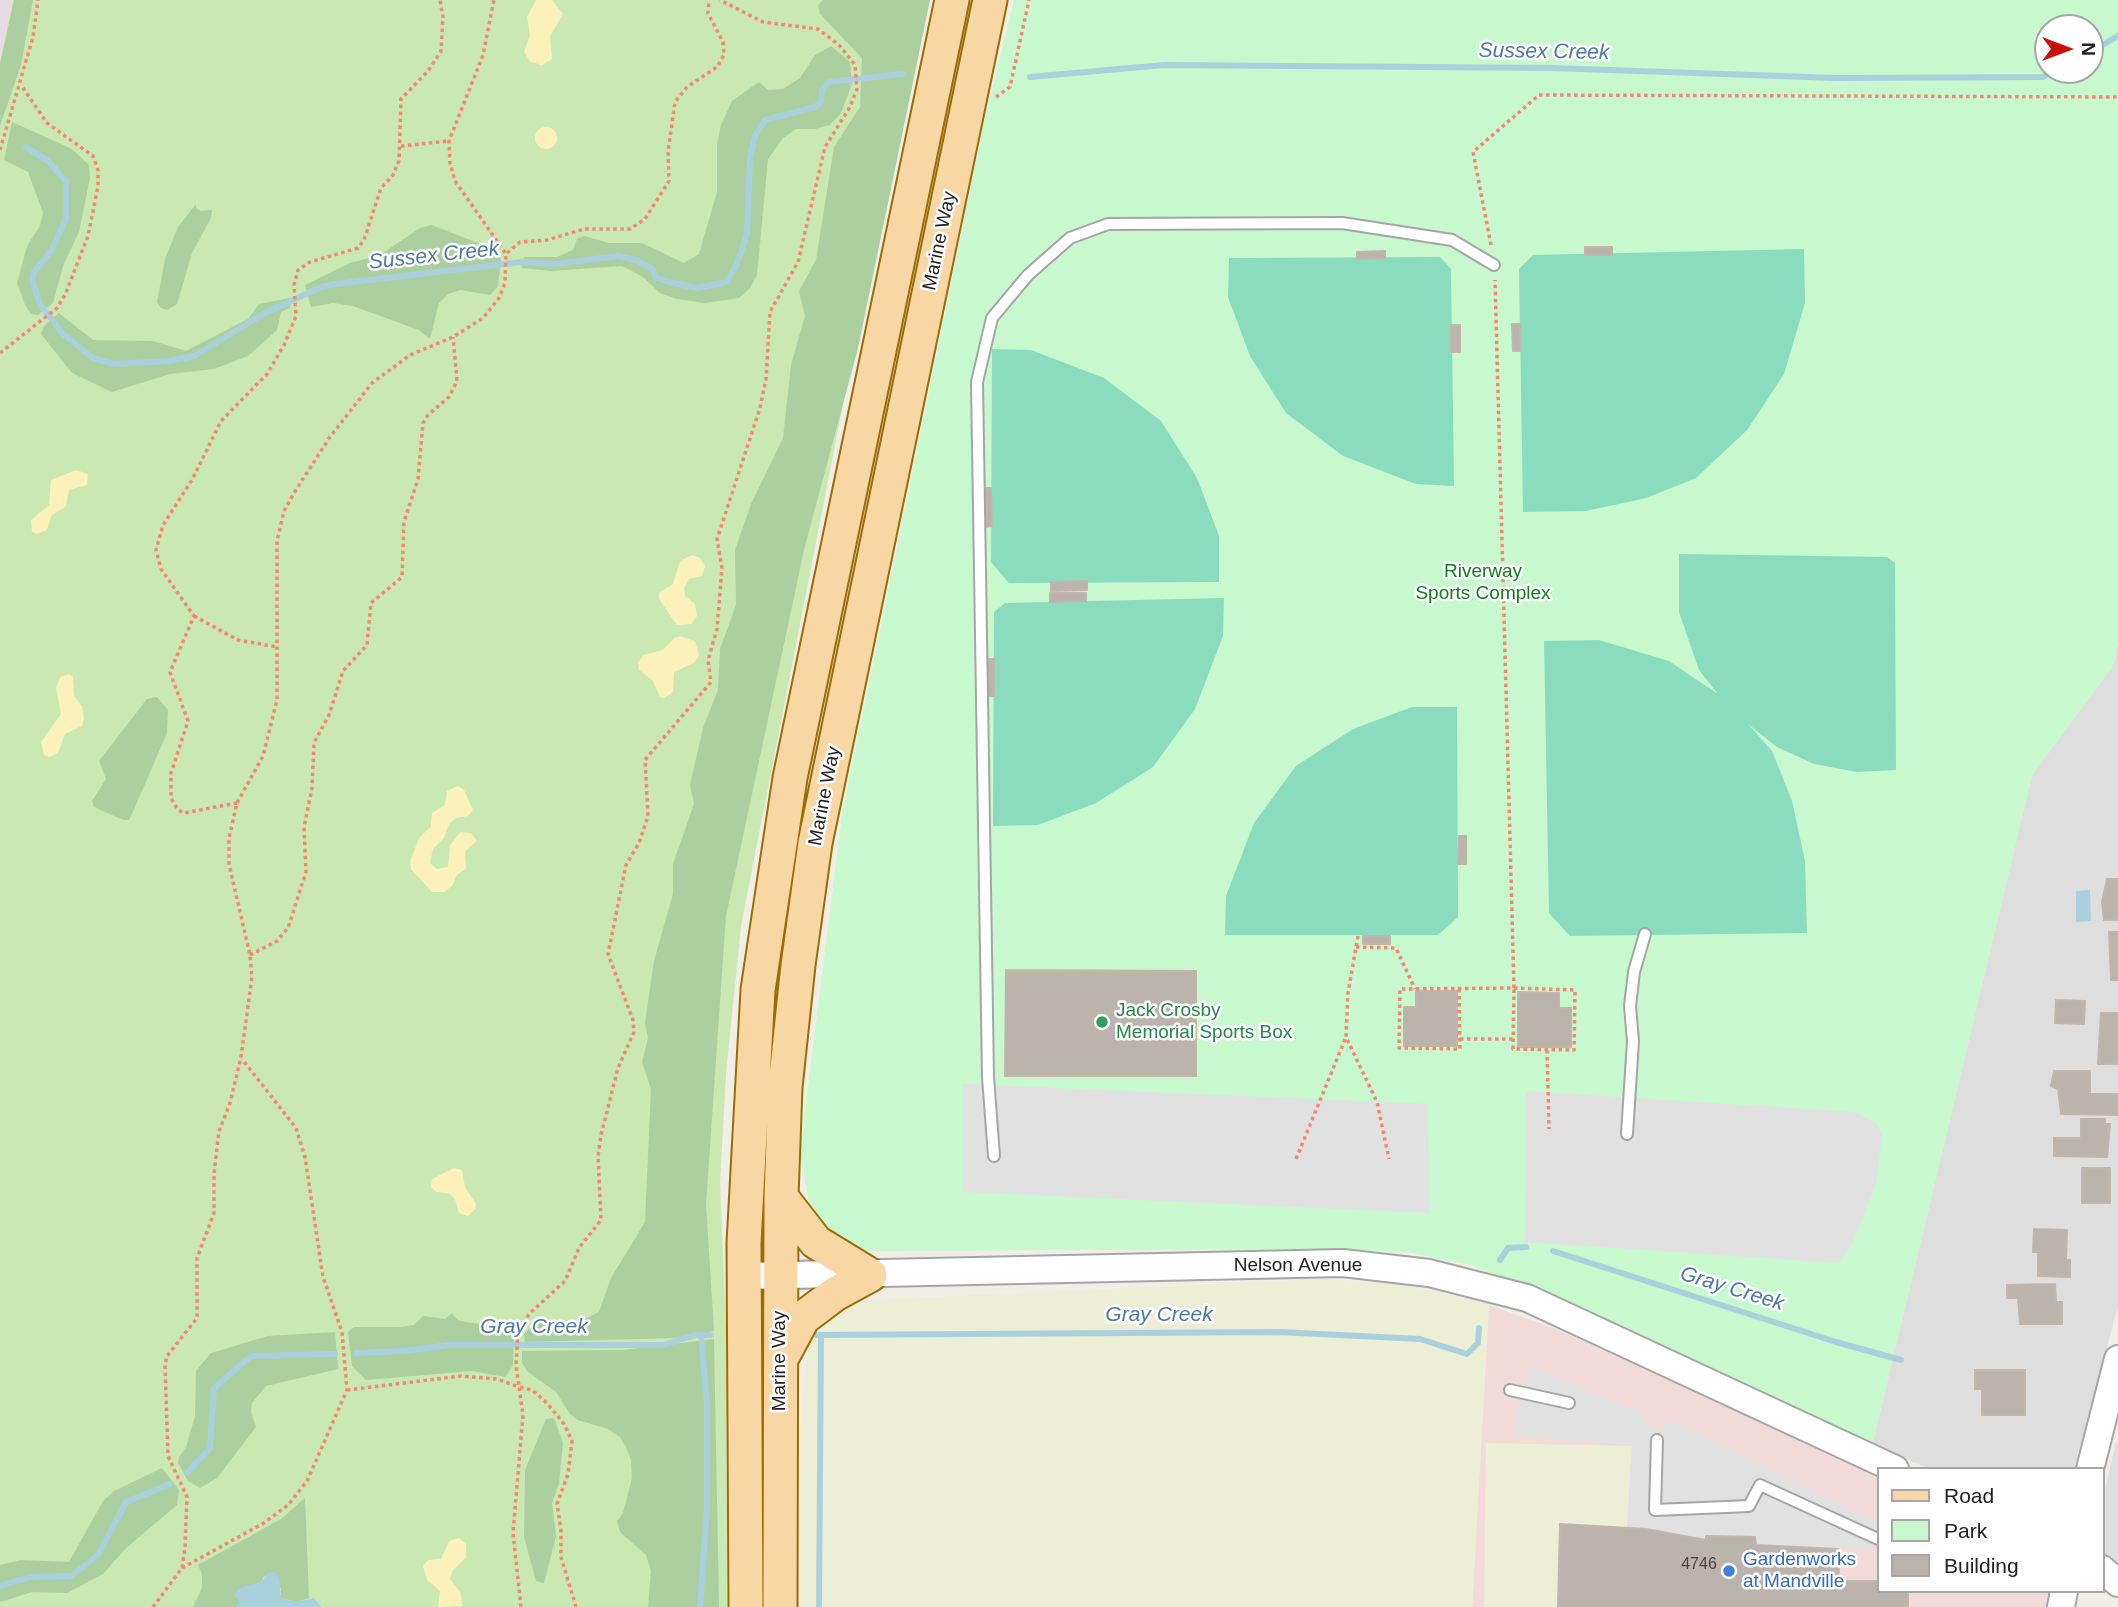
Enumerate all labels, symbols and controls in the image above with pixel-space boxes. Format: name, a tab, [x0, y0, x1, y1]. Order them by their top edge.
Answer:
north arrow	[2034, 14, 2104, 84]
water label: Sussex Creek	[1478, 38, 1610, 66]
text: N	[2078, 42, 2099, 56]
street label: Marine Way	[918, 189, 962, 293]
water label: Sussex Creek	[368, 237, 500, 275]
park label: Riverway Sports Complex	[1415, 561, 1551, 605]
street label: Marine Way	[804, 744, 846, 848]
place label: Jack Crosby Memorial Sports Box	[1116, 1000, 1292, 1044]
marker: Jack Crosby Memorial Sports Box	[1094, 1014, 1110, 1030]
street label: Nelson Avenue	[1234, 1255, 1362, 1277]
water label: Gray Creek	[1677, 1261, 1787, 1317]
water label: Gray Creek	[1105, 1302, 1213, 1328]
street label: Marine Way	[769, 1311, 791, 1411]
water label: Gray Creek	[480, 1314, 588, 1340]
legend	[1876, 1467, 2104, 1593]
text: Road	[1944, 1484, 1994, 1507]
text: Park	[1944, 1519, 1987, 1542]
place label: Gardenworks at Mandville	[1743, 1549, 1856, 1593]
text: Building	[1944, 1554, 2019, 1577]
house number: 4746	[1681, 1555, 1717, 1575]
marker: Gardenworks at Mandville	[1721, 1563, 1737, 1579]

